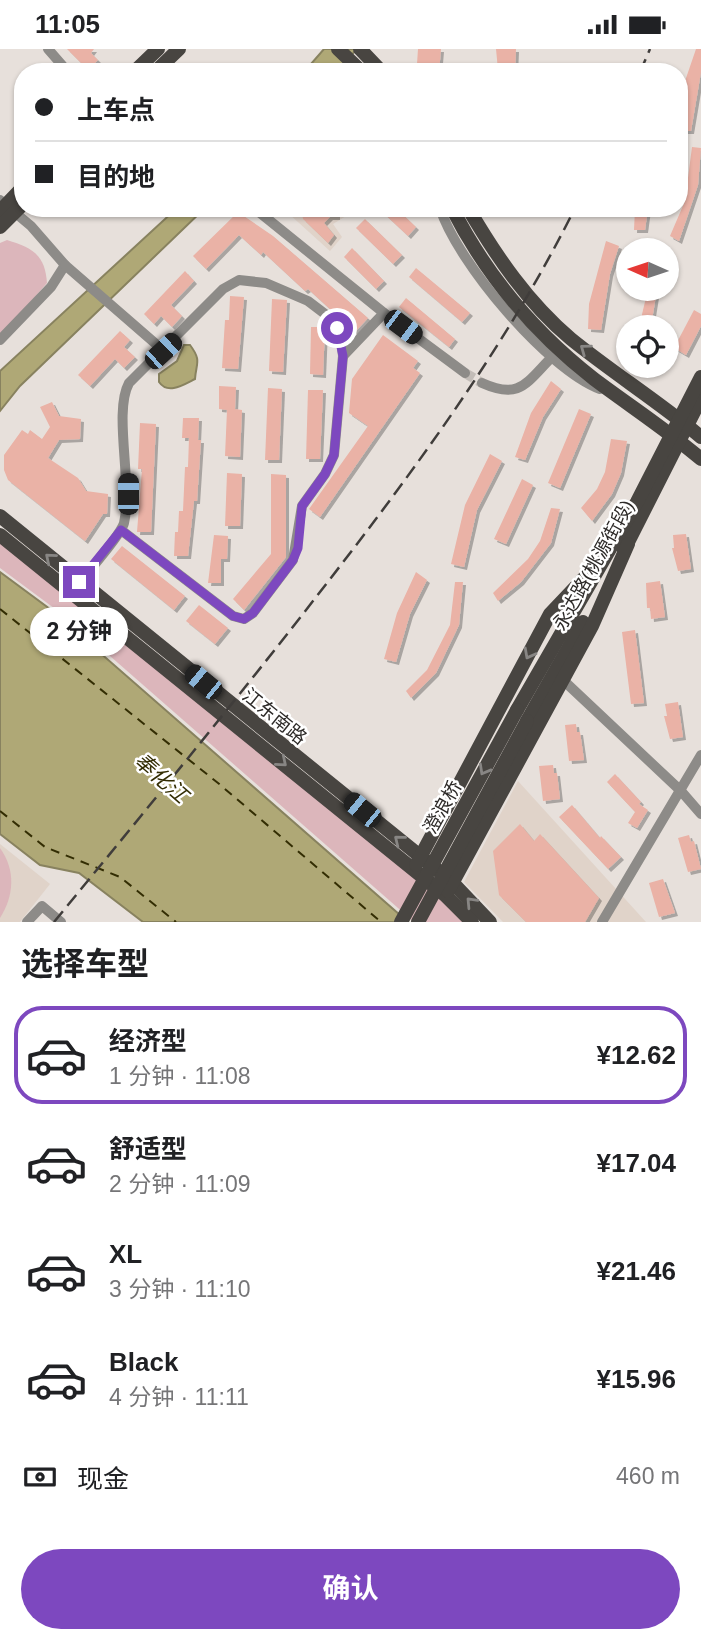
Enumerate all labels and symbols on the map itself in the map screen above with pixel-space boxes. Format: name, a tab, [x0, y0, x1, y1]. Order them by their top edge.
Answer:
north arrow	[616, 238, 679, 301]
car	[380, 306, 427, 348]
route start	[321, 312, 353, 344]
car	[141, 329, 186, 373]
one-way arrow	[580, 345, 593, 357]
car	[118, 473, 139, 515]
street label: 永达路(桃源街段)	[549, 496, 638, 634]
one-way arrow	[46, 554, 59, 566]
route end	[63, 566, 95, 598]
callout: 2 分钟	[30, 607, 128, 655]
one-way arrow	[524, 647, 537, 659]
car	[181, 661, 226, 703]
street label: 江东南路	[239, 684, 311, 748]
water label: 奉化江	[130, 748, 194, 808]
one-way arrow	[274, 754, 287, 766]
one-way arrow	[479, 762, 492, 775]
street label: 澄浪桥	[419, 777, 465, 837]
car	[340, 789, 385, 831]
one-way arrow	[394, 835, 406, 848]
one-way arrow	[467, 897, 479, 910]

